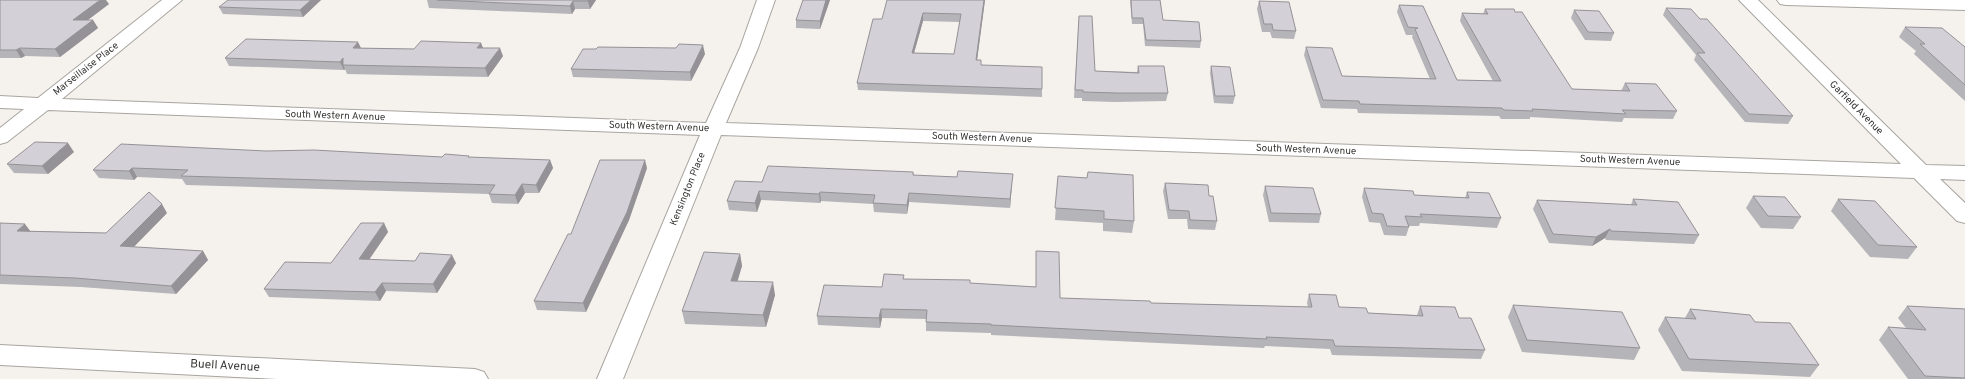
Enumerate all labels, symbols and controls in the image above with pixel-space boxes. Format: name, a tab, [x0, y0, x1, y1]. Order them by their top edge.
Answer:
street label: Marseillaise Place	[51, 39, 121, 99]
street label: Garfield Avenue	[1826, 78, 1886, 138]
street label: South Western Avenue	[285, 108, 385, 124]
street label: South Western Avenue	[609, 119, 709, 135]
street label: South Western Avenue	[932, 130, 1032, 146]
street label: South Western Avenue	[1256, 142, 1356, 158]
street label: Kensington Place	[667, 150, 709, 228]
street label: South Western Avenue	[1580, 153, 1680, 169]
street label: Buell Avenue	[190, 356, 260, 376]

